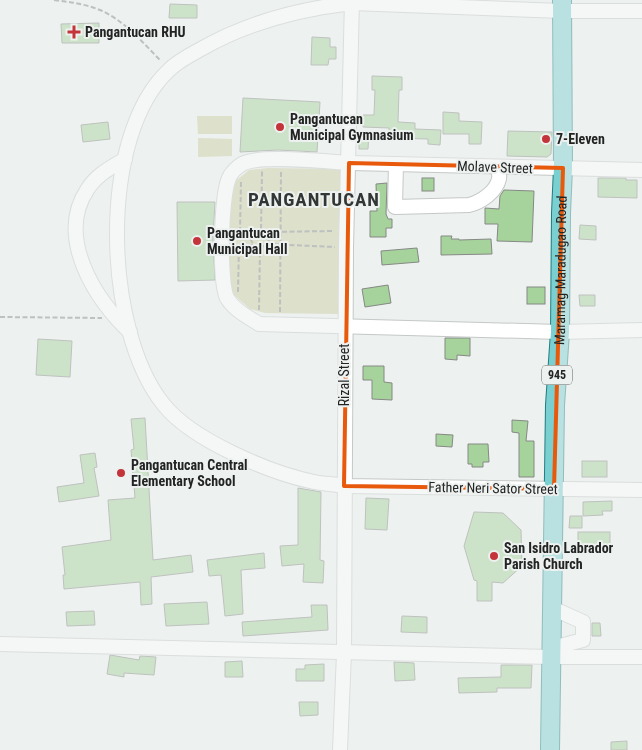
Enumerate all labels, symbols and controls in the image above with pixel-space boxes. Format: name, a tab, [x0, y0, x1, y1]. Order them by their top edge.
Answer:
place label: Pangantucan RHU	[85, 24, 186, 40]
marker: Pangantucan RHU	[67, 25, 81, 39]
place label: Pangantucan Municipal Gymnasium	[290, 111, 414, 143]
marker: Pangantucan Municipal Gymnasium	[274, 121, 286, 133]
place label: 7-Eleven	[556, 131, 605, 147]
marker: 7-Eleven	[540, 133, 552, 145]
street label: Molave Street	[457, 158, 533, 176]
district label: PANGANTUCAN	[248, 188, 380, 211]
street label: Maramag-Maradugao Road	[551, 195, 570, 345]
place label: Pangantucan Municipal Hall	[207, 225, 287, 257]
marker: Pangantucan Municipal Hall	[191, 235, 203, 247]
street label: Rizal Street	[336, 344, 352, 406]
road number: 945	[542, 366, 572, 384]
place label: Pangantucan Central Elementary School	[131, 457, 248, 489]
marker: Pangantucan Central Elementary School	[115, 467, 127, 479]
street label: Father Neri Sator Street	[428, 479, 558, 497]
place label: San Isidro Labrador Parish Church	[504, 540, 614, 572]
marker: San Isidro Labrador Parish Church	[488, 550, 500, 562]

